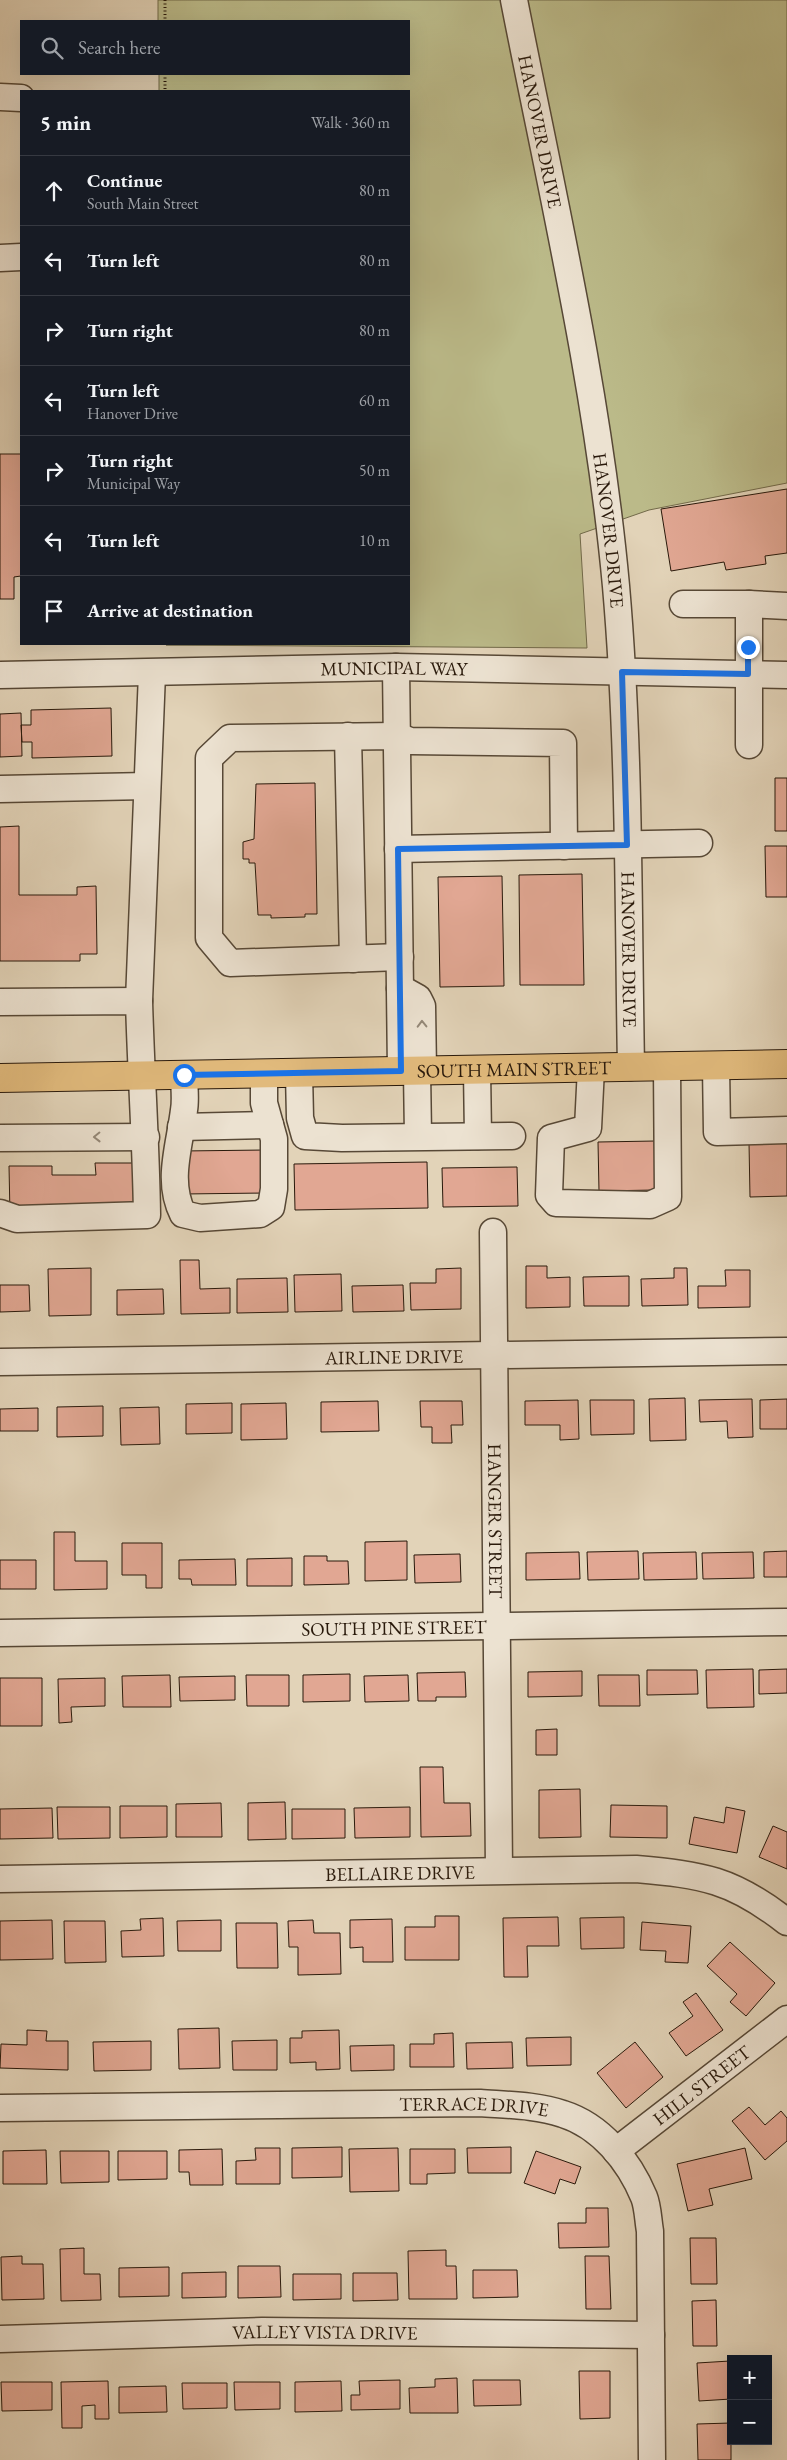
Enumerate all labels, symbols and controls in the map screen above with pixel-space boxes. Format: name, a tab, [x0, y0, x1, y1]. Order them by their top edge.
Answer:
search box	[20, 20, 410, 75]
icon: search	[38, 34, 66, 62]
text: Search here	[78, 35, 160, 60]
street label: HANOVER DRIVE	[512, 52, 568, 211]
text: 5 min	[40, 109, 91, 136]
text: Walk · 360 m	[311, 112, 390, 133]
text: Continue	[87, 168, 162, 193]
icon: ahead	[40, 177, 68, 205]
text: 80 m	[359, 180, 390, 201]
text: South Main Street	[87, 193, 198, 214]
icon: left	[40, 247, 68, 275]
text: Turn left	[87, 248, 159, 273]
text: 80 m	[359, 250, 390, 271]
icon: right	[40, 317, 68, 345]
text: Turn right	[87, 318, 173, 343]
text: 80 m	[359, 320, 390, 341]
text: Turn left	[87, 378, 159, 403]
icon: left	[40, 387, 68, 415]
text: 60 m	[359, 390, 390, 411]
text: Hanover Drive	[87, 403, 178, 424]
text: Turn right	[87, 448, 173, 473]
street label: HANOVER DRIVE	[587, 451, 630, 609]
icon: right	[40, 457, 68, 485]
text: 50 m	[359, 460, 390, 481]
text: Municipal Way	[87, 473, 180, 494]
icon: left	[40, 527, 68, 555]
text: Turn left	[87, 528, 159, 553]
text: 10 m	[359, 530, 390, 551]
icon: arrive	[40, 597, 68, 625]
text: Arrive at destination	[87, 598, 253, 623]
route end	[737, 636, 760, 659]
street label: MUNICIPAL WAY	[320, 655, 469, 682]
street label: HANOVER DRIVE	[615, 871, 642, 1028]
one-way arrow	[417, 1019, 427, 1027]
street label: SOUTH MAIN STREET	[417, 1055, 612, 1084]
route start	[173, 1064, 196, 1087]
one-way arrow	[93, 1132, 100, 1142]
street label: AIRLINE DRIVE	[324, 1344, 464, 1370]
street label: HANGER STREET	[482, 1443, 508, 1599]
street label: SOUTH PINE STREET	[301, 1614, 487, 1642]
street label: BELLAIRE DRIVE	[325, 1860, 475, 1887]
street label: HILL STREET	[648, 2040, 756, 2131]
street label: TERRACE DRIVE	[399, 2091, 551, 2123]
street label: VALLEY VISTA DRIVE	[232, 2319, 418, 2346]
map controls	[727, 2355, 772, 2445]
button: +	[727, 2355, 772, 2400]
button: −	[727, 2400, 772, 2445]

